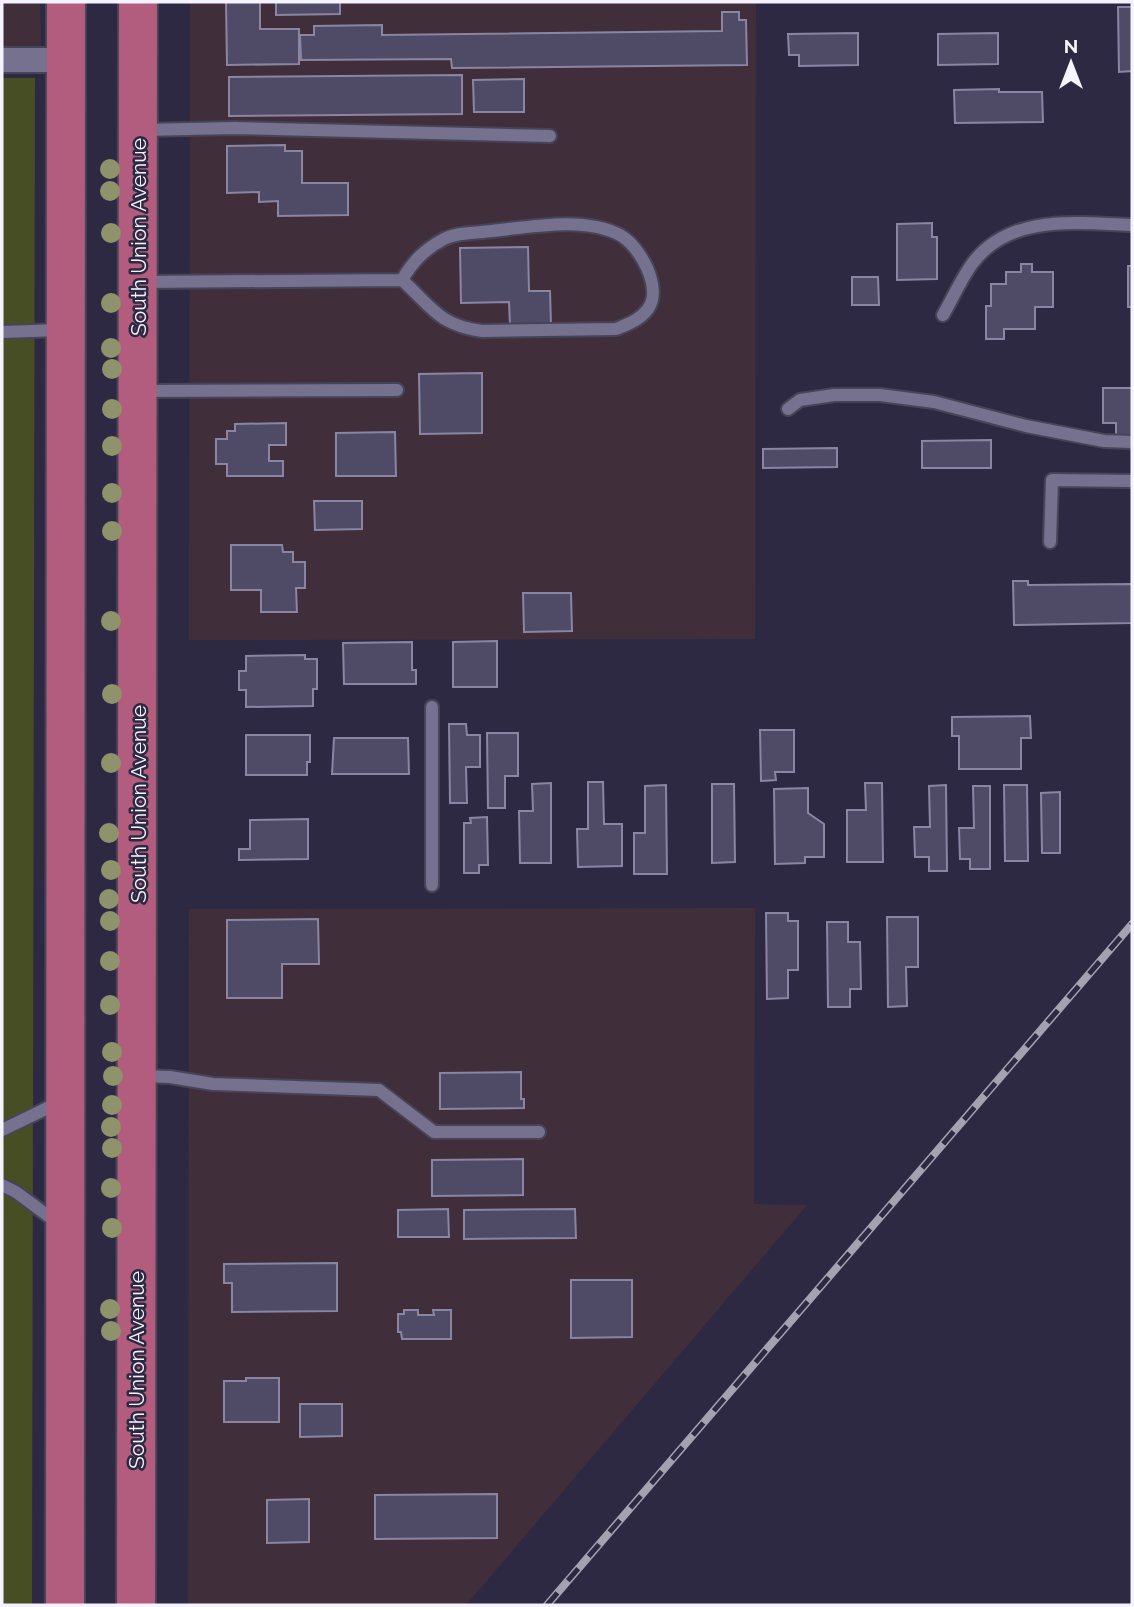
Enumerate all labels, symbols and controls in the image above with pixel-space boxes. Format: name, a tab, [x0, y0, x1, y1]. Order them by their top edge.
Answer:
north arrow	[1036, 28, 1106, 98]
text: N	[1064, 35, 1078, 57]
street label: South Union Avenue	[126, 138, 151, 336]
street label: South Union Avenue	[126, 705, 151, 903]
street label: South Union Avenue	[124, 1271, 149, 1469]

